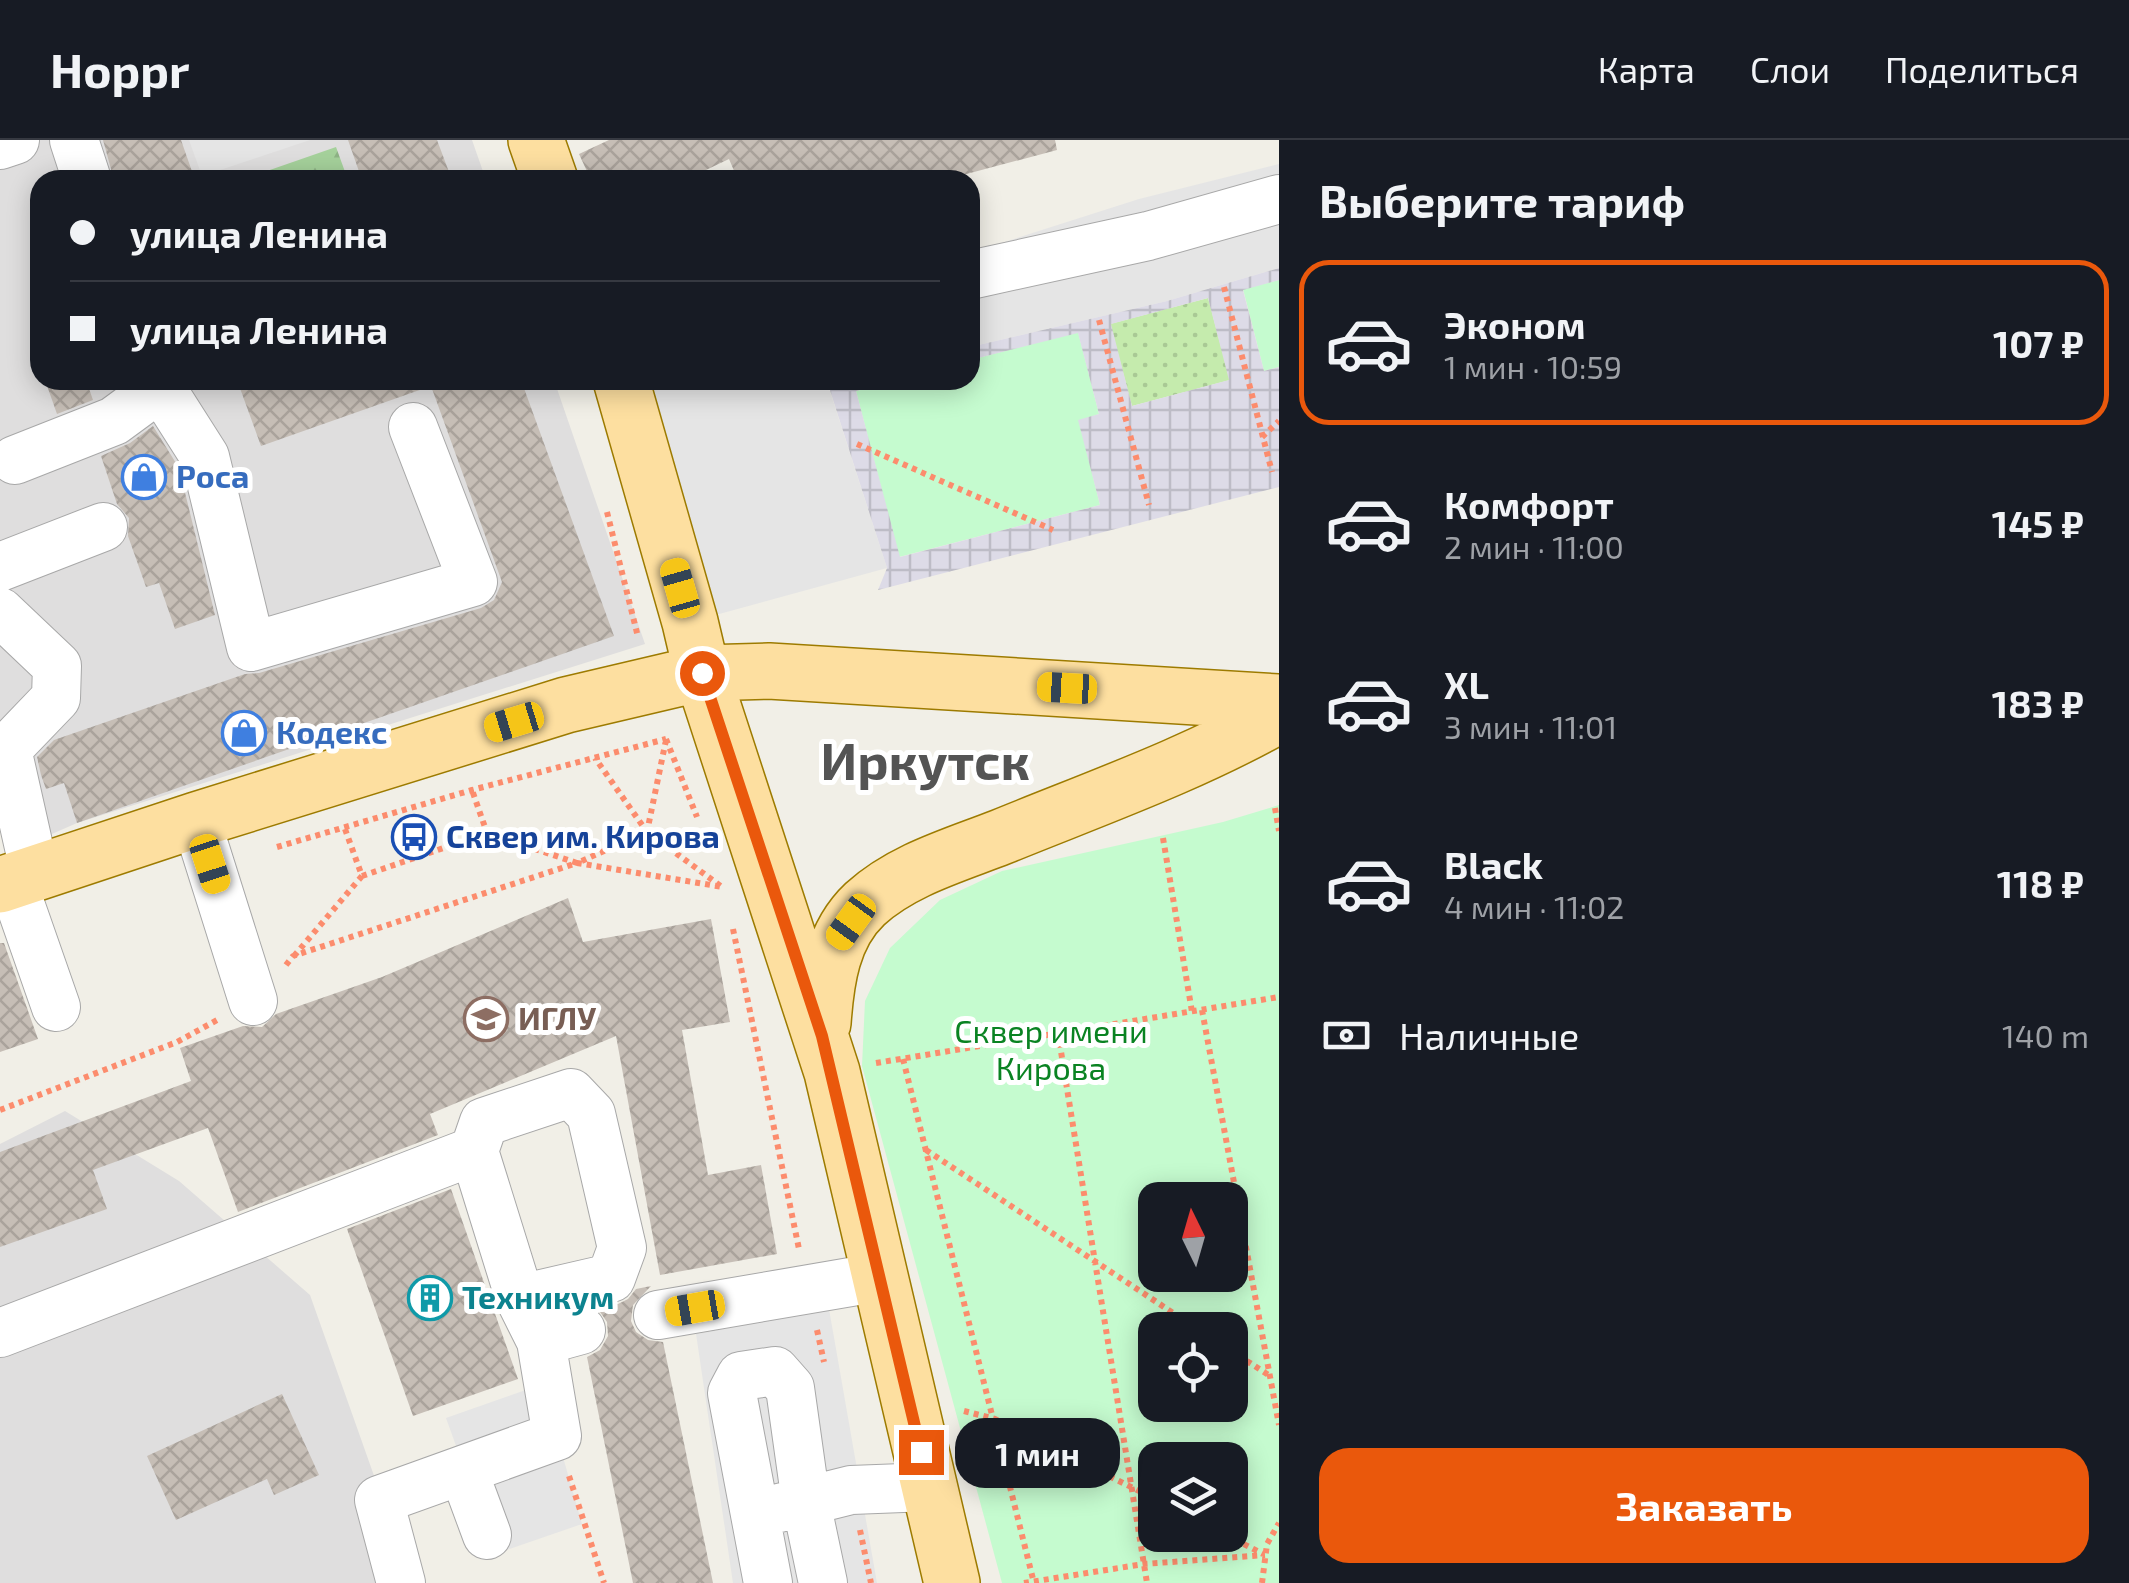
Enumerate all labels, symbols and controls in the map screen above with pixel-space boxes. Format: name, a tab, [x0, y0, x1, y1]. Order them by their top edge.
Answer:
text: Hoppr	[50, 40, 190, 98]
text: Карта	[1598, 48, 1695, 90]
text: Слои	[1750, 48, 1830, 90]
text: Поделиться	[1885, 48, 2079, 90]
text: Выберите тариф	[1319, 173, 1685, 227]
text: улица Ленина	[130, 210, 388, 256]
icon: car	[1324, 298, 1414, 388]
text: Эконом	[1444, 301, 1586, 347]
text: улица Ленина	[130, 306, 388, 352]
text: 107 ₽	[1993, 320, 2084, 366]
text: 1 мин · 10:59	[1444, 347, 1622, 385]
shop icon: Роса	[121, 454, 167, 500]
place label: Роса	[176, 456, 249, 494]
icon: car	[1324, 478, 1414, 568]
text: Комфорт	[1444, 481, 1614, 527]
text: 145 ₽	[1992, 500, 2084, 546]
text: 2 мин · 11:00	[1444, 527, 1624, 565]
car	[657, 555, 703, 621]
route start	[680, 651, 725, 696]
icon: car	[1324, 658, 1414, 748]
text: XL	[1444, 661, 1489, 707]
car	[1036, 671, 1098, 705]
text: 183 ₽	[1992, 680, 2084, 726]
car	[481, 699, 547, 745]
text: 3 мин · 11:01	[1444, 707, 1617, 745]
shop icon: Кодекс	[221, 710, 267, 756]
place label: Кодекс	[276, 712, 387, 750]
district label: Иркутск	[820, 728, 1030, 791]
bus stop icon: Сквер им. Кирова	[391, 814, 437, 860]
place label: Сквер им. Кирова	[446, 816, 720, 854]
car	[186, 831, 234, 897]
icon: car	[1324, 838, 1414, 928]
text: Black	[1444, 841, 1543, 887]
text: 118 ₽	[1997, 860, 2084, 906]
text: 4 мин · 11:02	[1444, 887, 1624, 925]
car	[821, 889, 881, 955]
school or university icon: ИГЛУ	[463, 996, 509, 1042]
place label: ИГЛУ	[518, 998, 596, 1036]
icon: cash	[1319, 1008, 1374, 1063]
park label: Сквер имени Кирова	[954, 1011, 1148, 1086]
text: Наличные	[1399, 1012, 1579, 1058]
text: 140 m	[2002, 1016, 2089, 1054]
north arrow	[1138, 1182, 1248, 1292]
map controls	[1138, 1182, 1248, 1552]
building icon: Техникум	[407, 1275, 453, 1321]
place label: Техникум	[462, 1277, 614, 1316]
car	[663, 1288, 727, 1328]
button: locate	[1138, 1312, 1248, 1422]
callout: 1 мин	[956, 1417, 1121, 1487]
route end	[899, 1430, 944, 1475]
text: 1 мин	[995, 1434, 1080, 1472]
button: layers	[1138, 1442, 1248, 1552]
button: Заказать	[1319, 1448, 2089, 1563]

